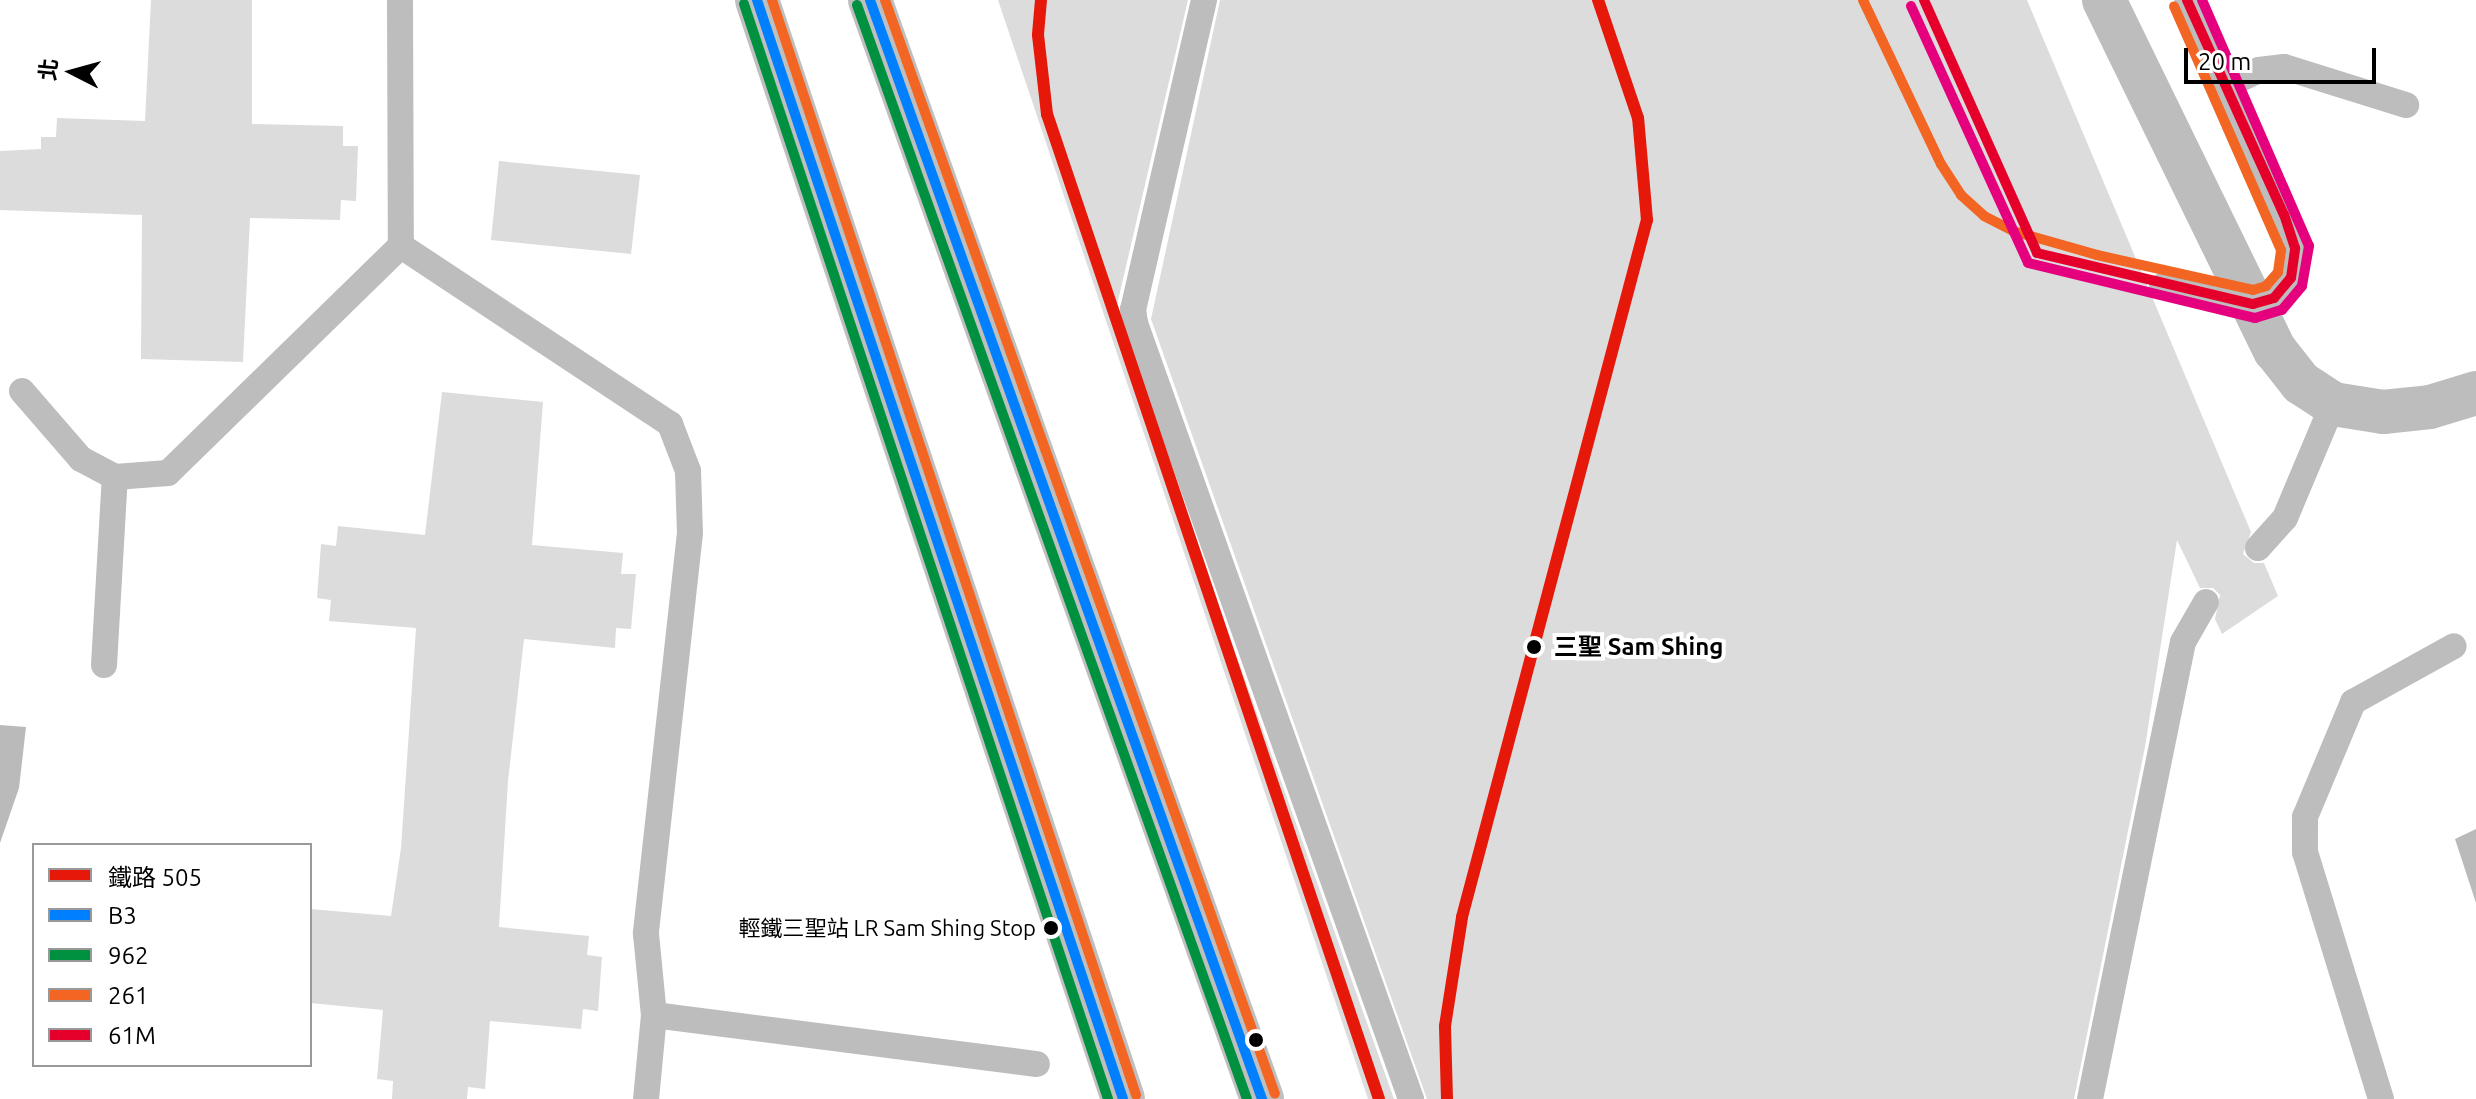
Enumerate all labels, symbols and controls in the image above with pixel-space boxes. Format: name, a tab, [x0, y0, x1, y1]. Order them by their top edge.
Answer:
north arrow	[32, 32, 112, 112]
scale bar	[2188, 32, 2380, 82]
text: 20 m	[2198, 48, 2251, 75]
text: 北	[34, 57, 61, 82]
place label: 三聖 Sam Shing	[1554, 633, 1723, 661]
marker: 三聖 Sam Shing	[1521, 634, 1547, 660]
legend	[32, 843, 312, 1067]
text: 鐵路 505	[108, 864, 202, 891]
text: B3	[108, 902, 137, 929]
place label: 輕鐵三聖站 LR Sam Shing Stop	[739, 915, 1036, 941]
marker: 輕鐵三聖站 LR Sam Shing Stop	[1043, 920, 1059, 936]
text: 962	[108, 942, 149, 969]
text: 261	[108, 982, 149, 1009]
text: 61M	[108, 1022, 156, 1049]
unlabelled marker	[1248, 1032, 1264, 1048]

